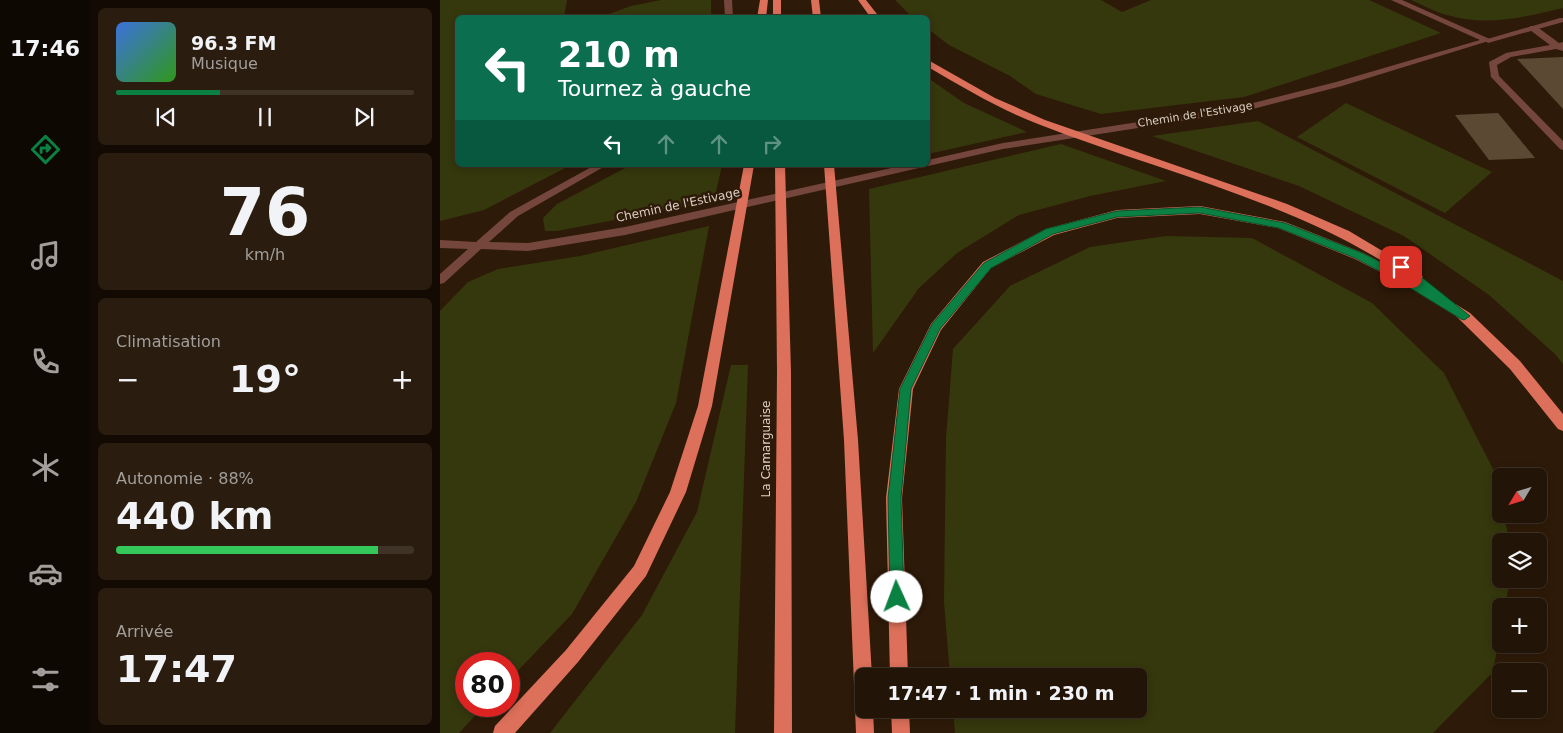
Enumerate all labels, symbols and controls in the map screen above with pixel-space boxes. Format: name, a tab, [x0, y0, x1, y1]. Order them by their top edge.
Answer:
text: 96.3 FM	[191, 32, 276, 54]
icon: left	[475, 35, 540, 100]
text: 210 m	[558, 35, 680, 75]
text: 17:46	[10, 36, 80, 61]
text: Musique	[191, 54, 258, 73]
text: Tournez à gauche	[558, 76, 751, 101]
street label: Chemin de l'Estivage	[1137, 99, 1254, 130]
icon: previous	[152, 103, 180, 131]
icon: pause	[251, 103, 279, 131]
icon: next	[350, 103, 378, 131]
icon: left	[599, 130, 627, 158]
icon: ahead	[652, 130, 680, 158]
icon: ahead	[705, 130, 733, 158]
icon: right	[758, 130, 786, 158]
icon: directions	[28, 132, 63, 167]
text: 76	[220, 175, 310, 250]
street label: Chemin de l'Estivage	[615, 185, 741, 225]
icon: music	[28, 238, 63, 273]
text: km/h	[245, 245, 285, 264]
pin	[1380, 246, 1422, 288]
icon: arrive	[1387, 253, 1415, 281]
text: Climatisation	[116, 332, 221, 351]
icon: phone	[28, 344, 63, 379]
text: 19°	[229, 357, 301, 401]
text: −	[116, 363, 139, 396]
text: +	[391, 363, 414, 396]
street label: La Camarguaise	[759, 401, 773, 497]
icon: climate	[28, 450, 63, 485]
north arrow	[1492, 468, 1548, 522]
map controls	[1492, 468, 1547, 718]
text: Autonomie · 88%	[116, 469, 254, 488]
text: 440 km	[116, 494, 273, 538]
button: layers	[1492, 533, 1547, 588]
icon: car	[28, 556, 63, 591]
position arrow	[870, 570, 922, 622]
button: +	[1492, 598, 1547, 653]
text: Arrivée	[116, 622, 173, 641]
text: 17:47	[116, 647, 237, 691]
speed limit sign: 80	[455, 652, 520, 717]
icon: filters	[28, 662, 63, 697]
button: −	[1492, 663, 1547, 718]
text: 17:47 · 1 min · 230 m	[887, 682, 1115, 704]

